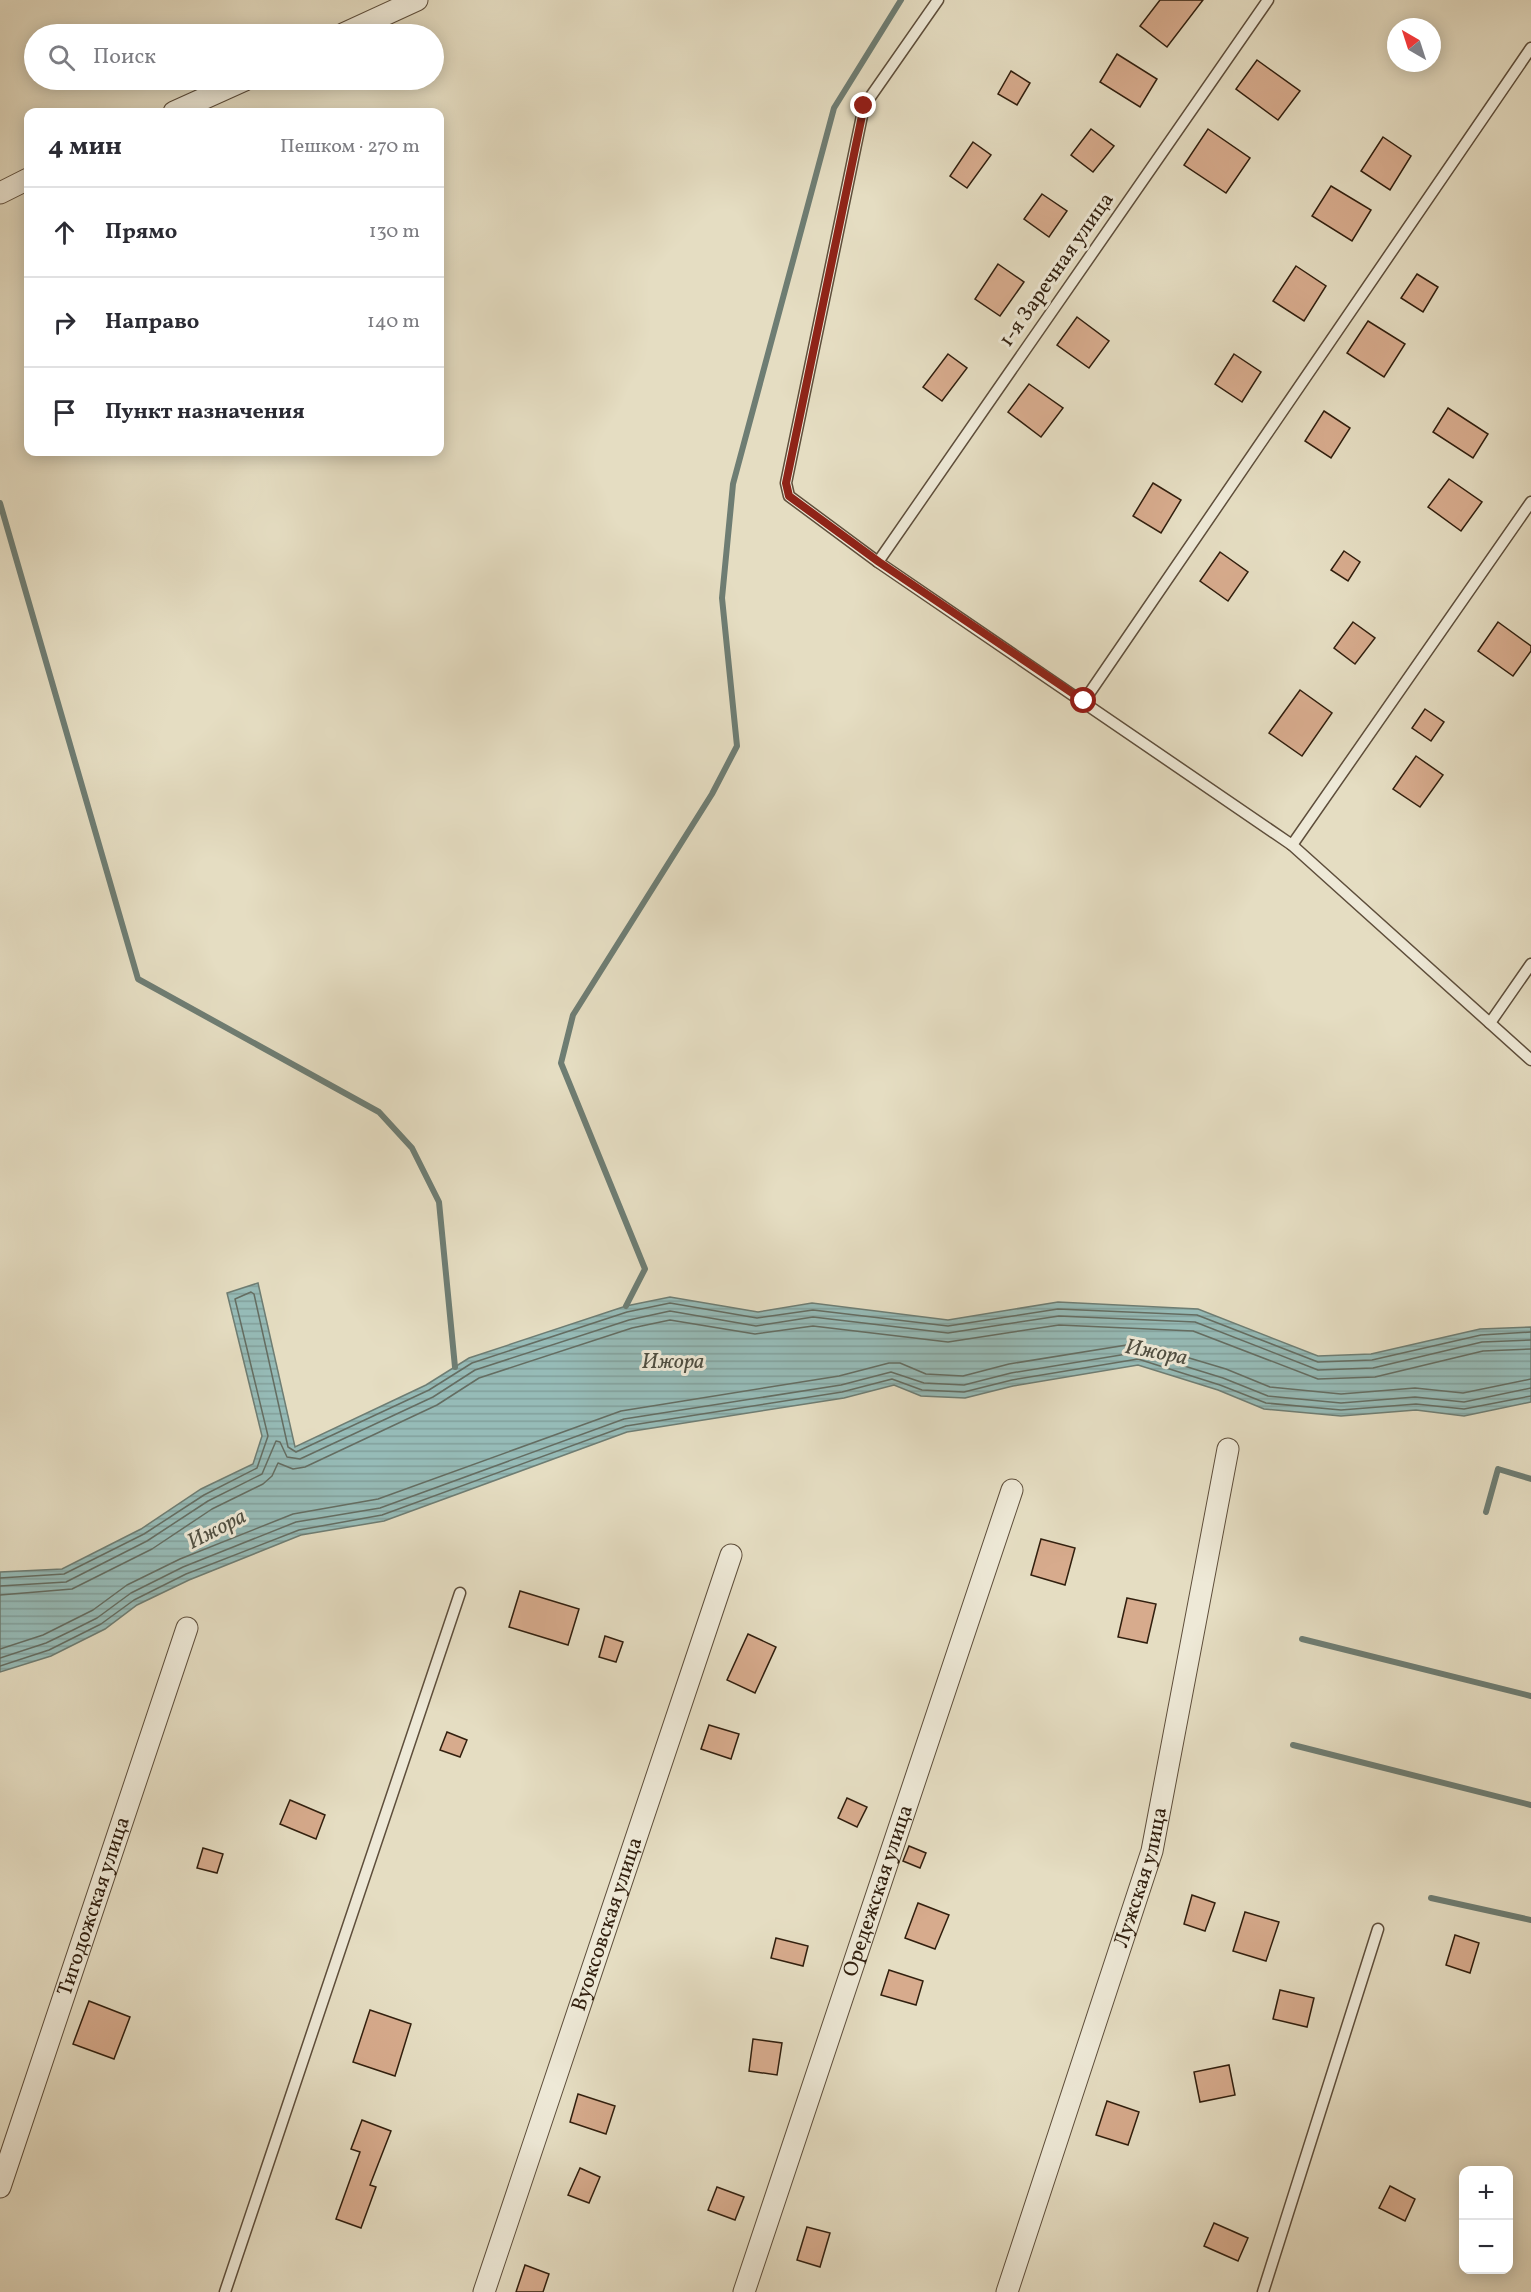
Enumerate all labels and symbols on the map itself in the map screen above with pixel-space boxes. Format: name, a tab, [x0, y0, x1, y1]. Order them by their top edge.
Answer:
north arrow	[1387, 18, 1441, 72]
route end	[850, 92, 876, 118]
street label: 1-я Заречная улица	[993, 187, 1121, 353]
route start	[1070, 687, 1096, 713]
water label: Ижора	[1122, 1332, 1190, 1374]
water label: Ижора	[642, 1347, 704, 1378]
water label: Ижора	[182, 1502, 252, 1558]
street label: Оредежская улица	[836, 1801, 920, 1981]
street label: Лужская улица	[1107, 1805, 1175, 1951]
street label: Тигодожская улица	[50, 1813, 137, 2000]
street label: Вуоксовская улица	[565, 1833, 650, 2015]

